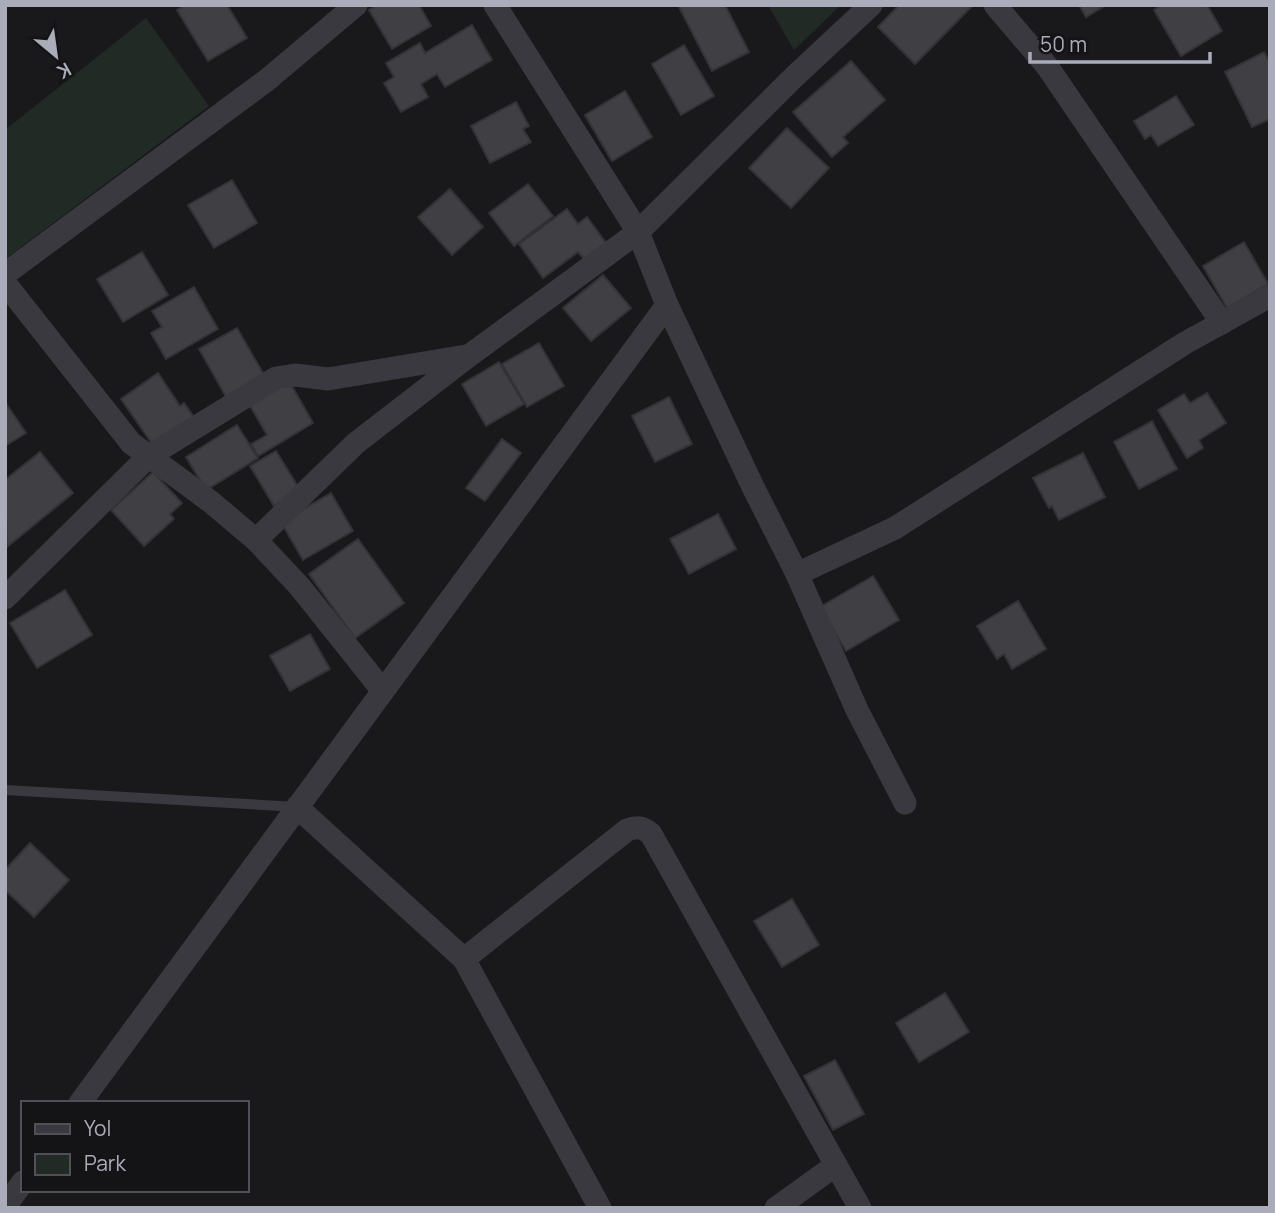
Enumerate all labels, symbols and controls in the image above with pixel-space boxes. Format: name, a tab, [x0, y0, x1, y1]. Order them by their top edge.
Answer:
north arrow	[21, 21, 91, 91]
scale bar	[1030, 21, 1210, 65]
text: 50 m	[1040, 30, 1087, 58]
text: K	[52, 57, 76, 86]
legend	[21, 1101, 248, 1192]
text: Yol	[84, 1114, 111, 1142]
text: Park	[84, 1149, 126, 1177]

